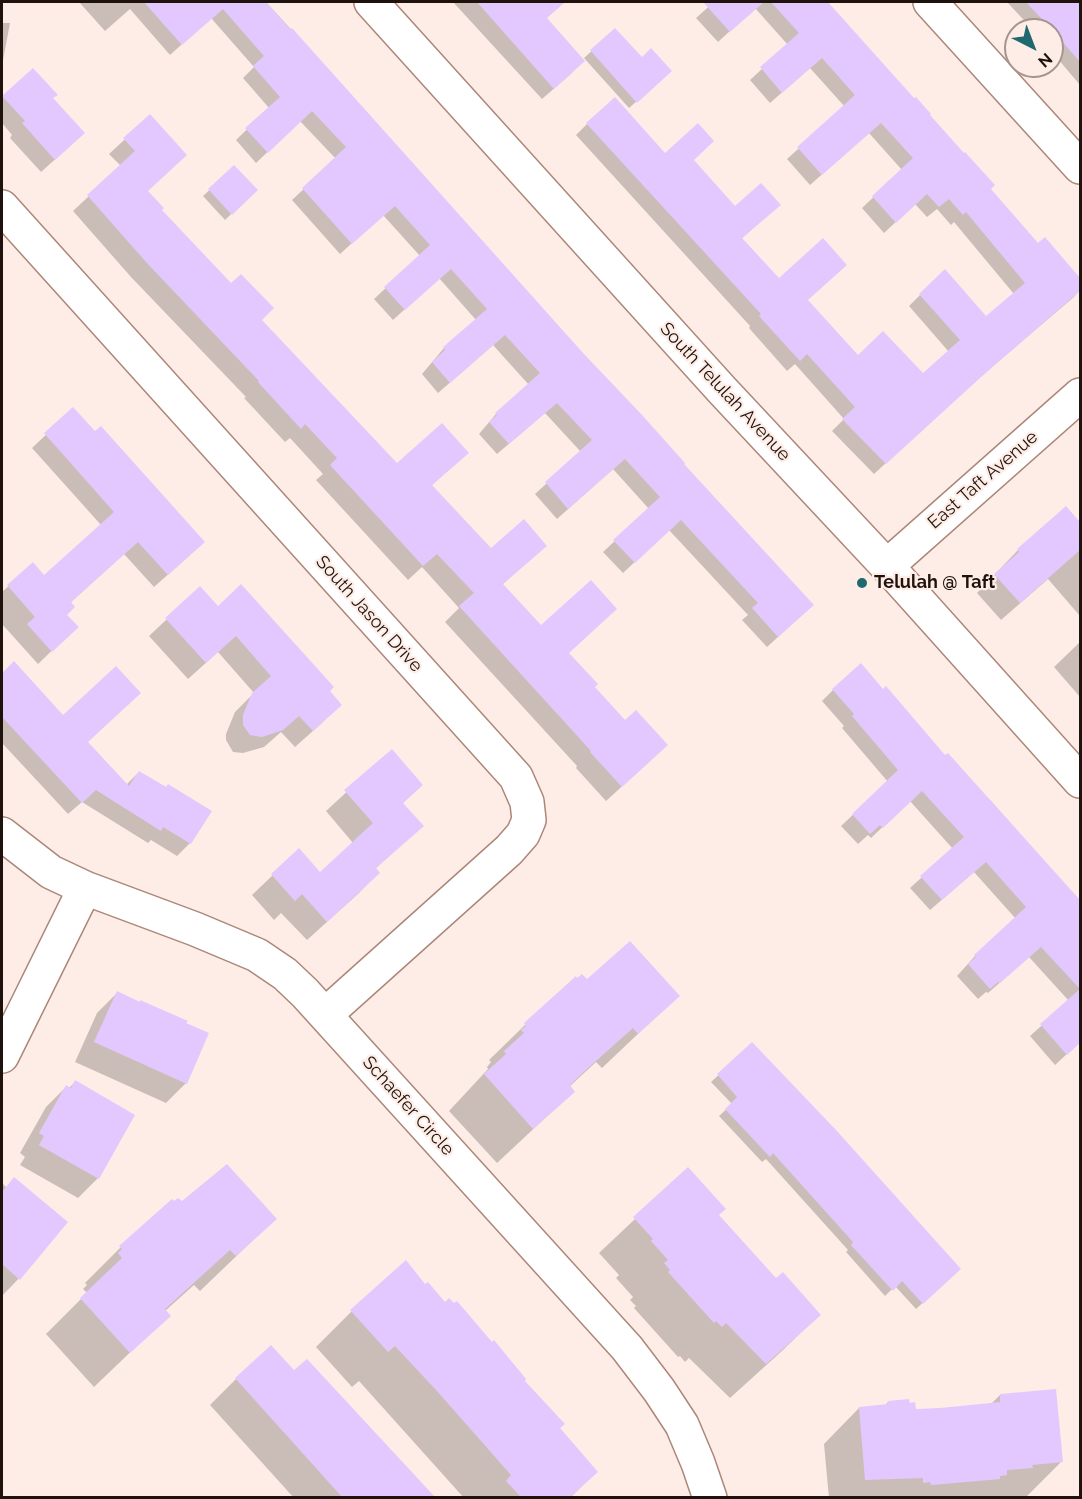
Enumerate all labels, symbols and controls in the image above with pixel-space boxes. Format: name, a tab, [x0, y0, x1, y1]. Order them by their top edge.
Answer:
north arrow	[1004, 18, 1064, 78]
text: N	[1034, 49, 1056, 71]
street label: South Telulah Avenue	[655, 318, 795, 466]
street label: East Taft Avenue	[924, 426, 1042, 534]
street label: South Jason Drive	[311, 551, 427, 677]
place label: Telulah @ Taft	[874, 572, 995, 594]
marker: Telulah @ Taft	[855, 576, 869, 590]
street label: Schaefer Circle	[358, 1052, 458, 1160]

